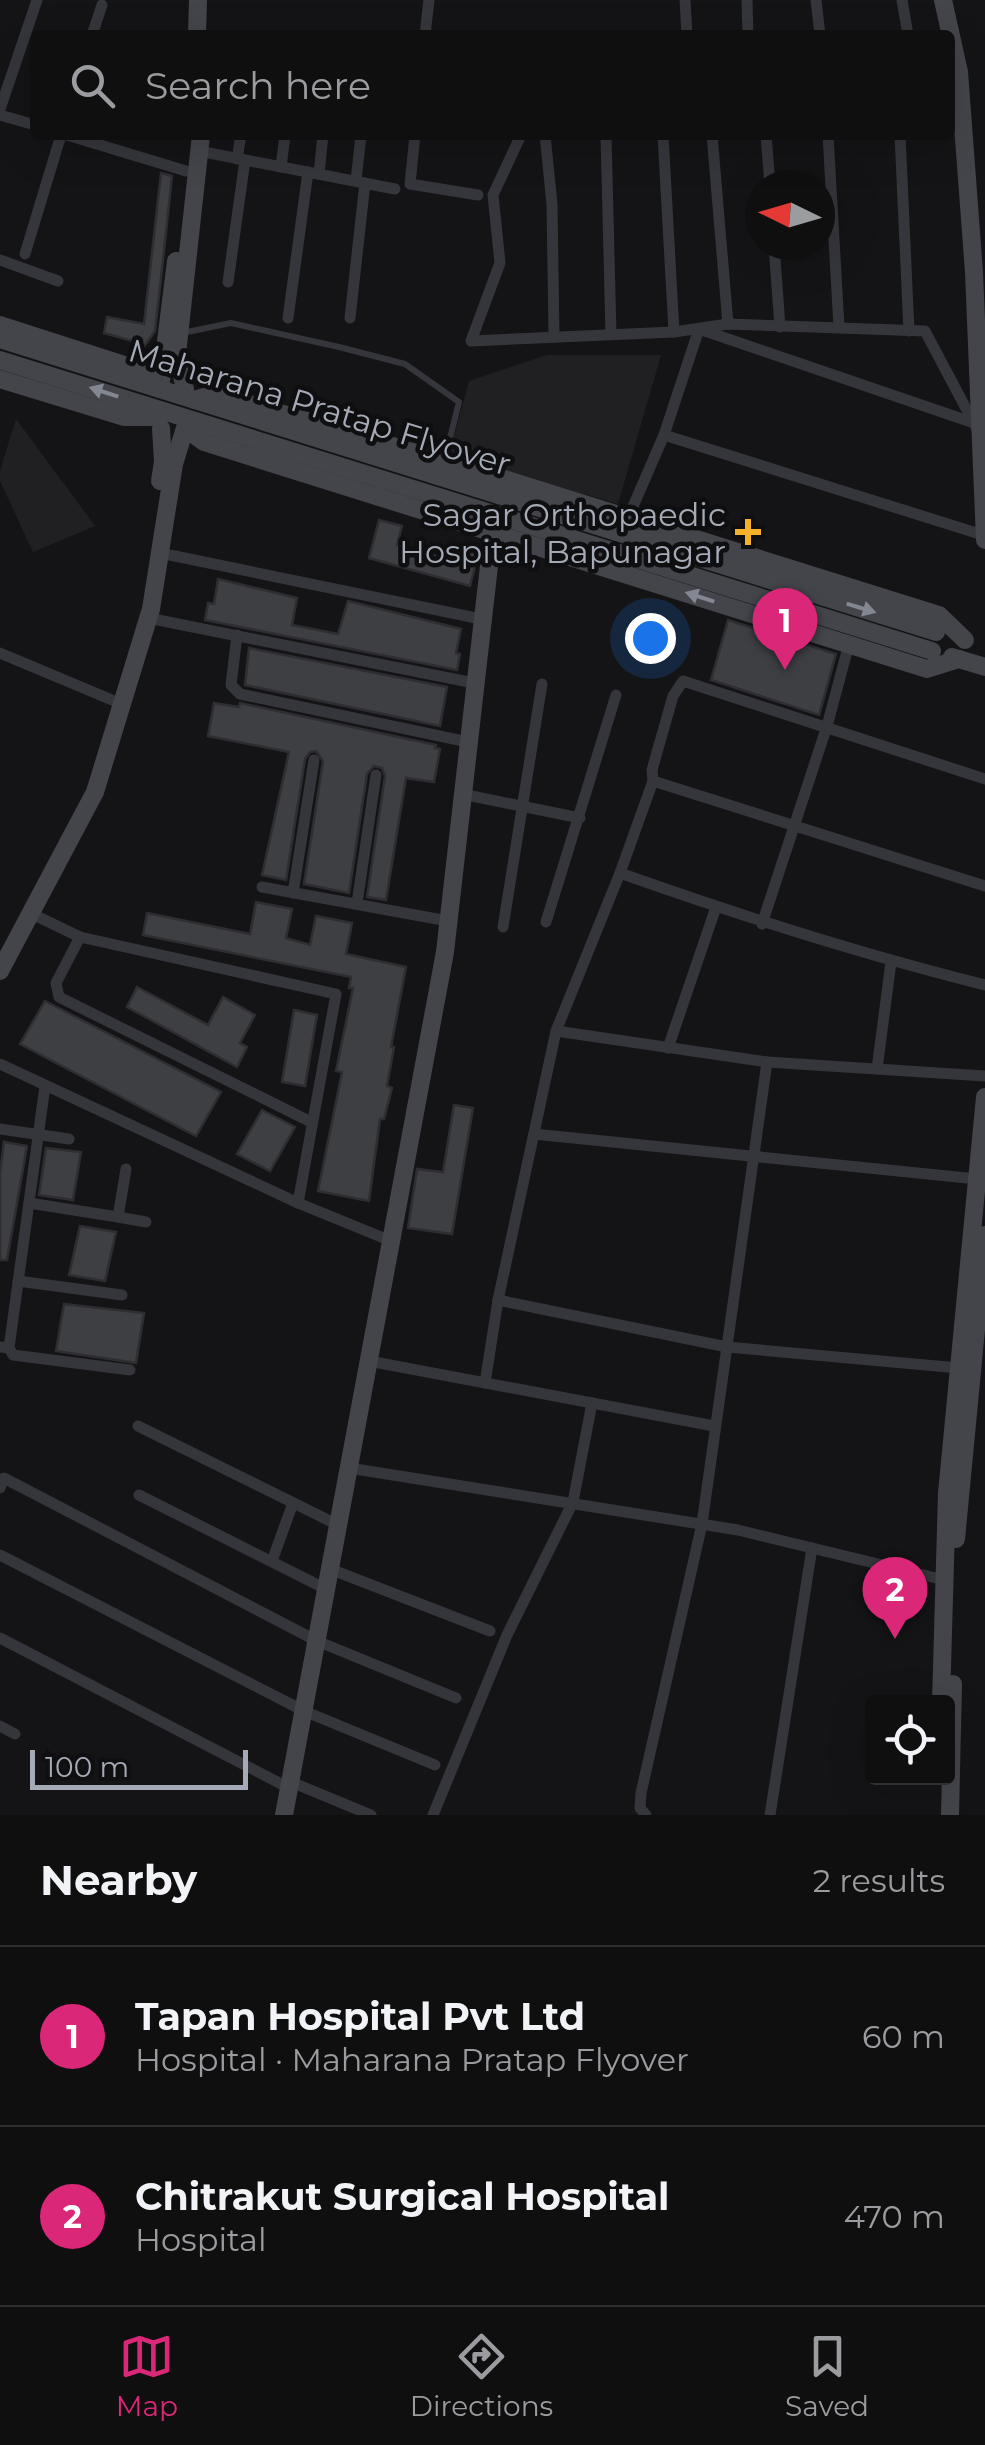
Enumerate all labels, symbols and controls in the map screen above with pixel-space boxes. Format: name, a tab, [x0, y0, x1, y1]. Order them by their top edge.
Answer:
search box	[30, 30, 955, 140]
icon: search	[65, 58, 120, 113]
text: Search here	[145, 62, 371, 109]
north arrow	[745, 170, 835, 260]
street label: Maharana Pratap Flyover	[124, 330, 516, 484]
one-way arrow	[88, 384, 118, 399]
place label: Sagar Orthopaedic Hospital, Bapunagar	[399, 495, 726, 571]
marker: Sagar Orthopaedic Hospital, Bapunagar	[735, 519, 761, 545]
one-way arrow	[684, 588, 714, 603]
pin: 1	[752, 588, 818, 670]
one-way arrow	[846, 602, 876, 617]
your location	[625, 613, 676, 664]
pin: 2	[862, 1556, 928, 1639]
map controls	[865, 1695, 955, 1785]
button: locate	[865, 1695, 955, 1785]
scale bar	[30, 1745, 248, 1790]
text: 100 m	[45, 1750, 129, 1784]
text: Nearby	[40, 1854, 197, 1906]
text: 2 results	[813, 1861, 945, 1900]
text: Tapan Hospital Pvt Ltd	[135, 1993, 585, 2040]
text: 1	[66, 2017, 79, 2056]
text: 60 m	[862, 2017, 945, 2056]
text: Hospital · Maharana Pratap Flyover	[135, 2040, 689, 2079]
text: Chitrakut Surgical Hospital	[135, 2173, 670, 2220]
text: 2	[63, 2197, 82, 2236]
text: 470 m	[844, 2197, 945, 2236]
text: Hospital	[135, 2220, 267, 2259]
tab: Map	[116, 2329, 178, 2423]
tab: Directions	[410, 2329, 553, 2423]
tab: Saved	[785, 2329, 869, 2423]

